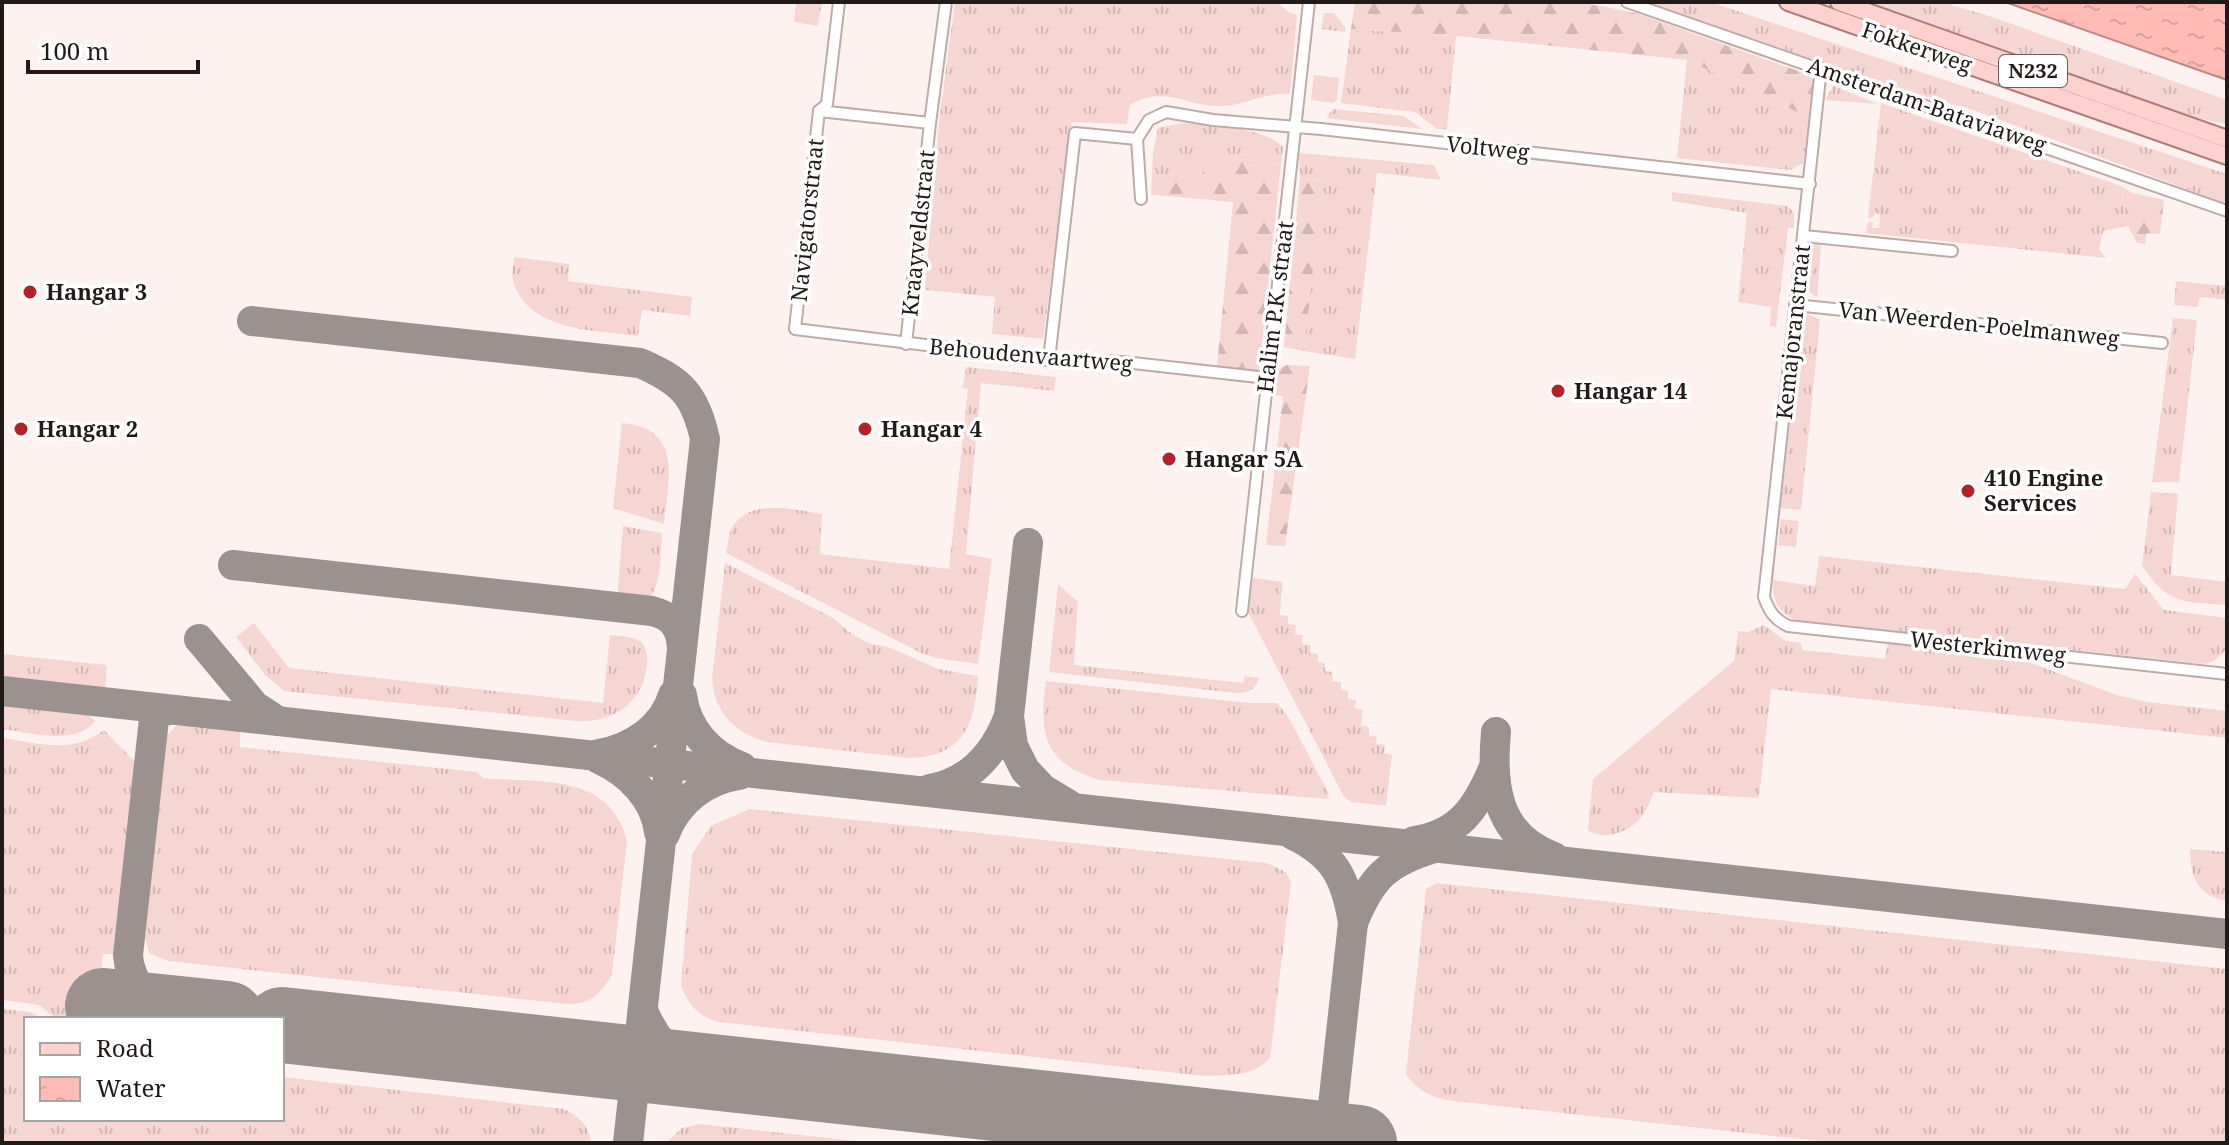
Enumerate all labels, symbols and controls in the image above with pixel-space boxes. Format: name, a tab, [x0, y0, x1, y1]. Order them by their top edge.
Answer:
street label: Fokkerweg	[1858, 13, 1977, 79]
scale bar	[28, 24, 198, 74]
text: 100 m	[40, 34, 109, 67]
street label: Amsterdam-Bataviaweg	[1804, 49, 2051, 159]
road number: N232	[1999, 55, 2067, 87]
street label: Voltweg	[1445, 128, 1531, 166]
street label: Navigatorstraat	[783, 136, 830, 303]
street label: Kraayveldstraat	[893, 148, 941, 318]
street label: Halim P.K. straat	[1249, 219, 1299, 395]
street label: Kemajoranstraat	[1768, 243, 1816, 421]
place label: Hangar 3	[46, 276, 147, 306]
marker: Hangar 3	[21, 283, 39, 301]
street label: Van Weerden-Poelmanweg	[1837, 293, 2121, 353]
street label: Behoudenvaartweg	[928, 330, 1134, 378]
place label: Hangar 14	[1574, 375, 1688, 405]
marker: Hangar 14	[1549, 382, 1567, 400]
place label: Hangar 2	[37, 413, 138, 443]
place label: Hangar 4	[881, 413, 982, 443]
marker: Hangar 2	[12, 420, 30, 438]
marker: Hangar 4	[856, 420, 874, 438]
place label: Hangar 5A	[1185, 443, 1303, 473]
marker: Hangar 5A	[1160, 450, 1178, 468]
place label: 410 Engine Services	[1984, 462, 2103, 517]
marker: 410 Engine Services	[1959, 482, 1977, 500]
street label: Westerkimweg	[1909, 623, 2068, 669]
legend	[24, 1017, 284, 1121]
text: Road	[96, 1031, 154, 1064]
text: Water	[96, 1071, 166, 1104]

